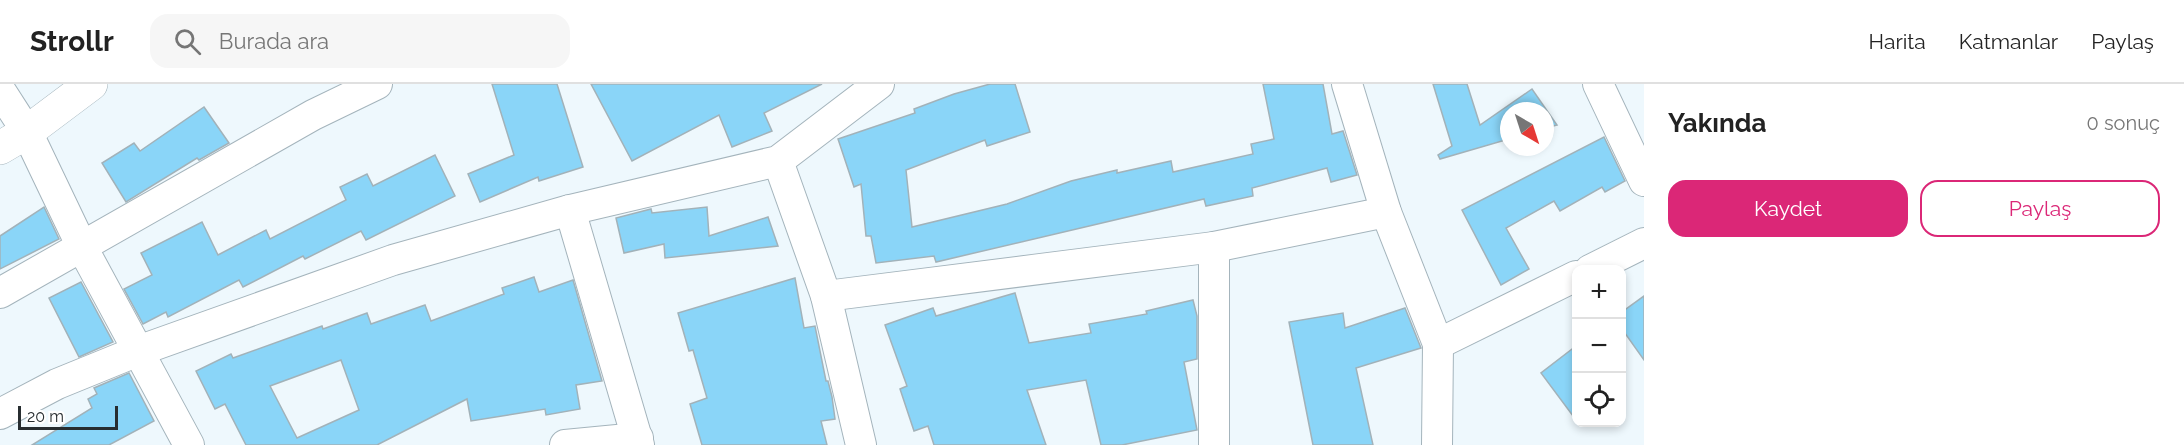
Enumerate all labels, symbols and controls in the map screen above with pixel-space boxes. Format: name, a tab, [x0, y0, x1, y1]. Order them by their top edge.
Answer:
search box	[150, 14, 570, 68]
text: Strollr	[30, 25, 114, 58]
icon: search	[171, 25, 204, 58]
text: Burada ara	[219, 28, 329, 54]
text: Harita	[1869, 29, 1926, 54]
text: Katmanlar	[1959, 29, 2058, 54]
text: Paylaş	[2091, 29, 2154, 54]
north arrow	[1500, 102, 1554, 156]
text: Yakında	[1668, 108, 1766, 138]
text: 0 sonuç	[2087, 111, 2160, 135]
button: Kaydet	[1668, 180, 1908, 237]
button: Paylaş	[1920, 180, 2160, 237]
map controls	[1572, 265, 1626, 427]
button: +	[1572, 265, 1626, 319]
button: −	[1572, 319, 1626, 373]
button: locate	[1572, 373, 1626, 427]
scale bar	[18, 403, 118, 430]
text: 20 m	[27, 407, 64, 426]

